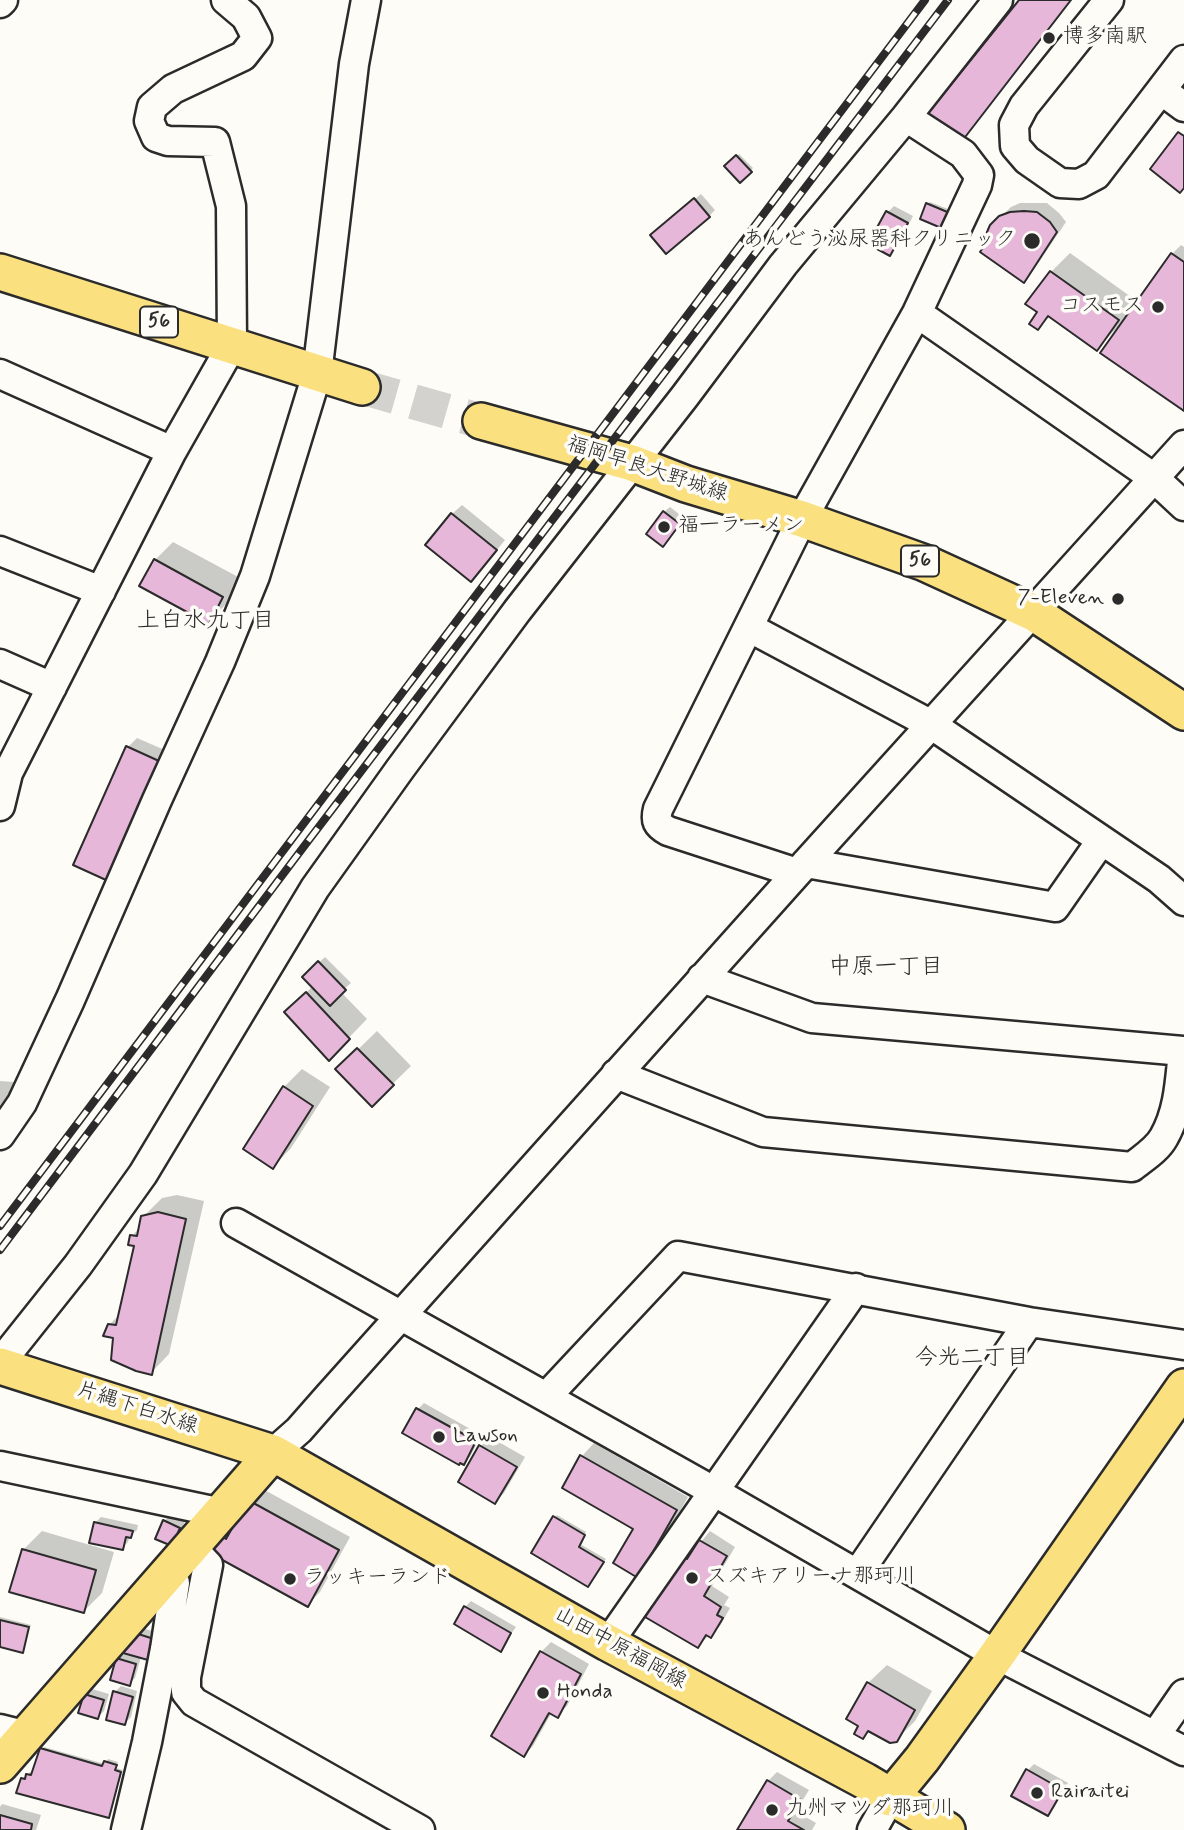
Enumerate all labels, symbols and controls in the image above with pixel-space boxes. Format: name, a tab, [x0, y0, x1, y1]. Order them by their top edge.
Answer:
place label: 博多南駅	[1063, 25, 1147, 51]
marker: 博多南駅	[1041, 30, 1057, 46]
place label: あんどう泌尿器科クリニック	[743, 228, 1016, 254]
marker: あんどう泌尿器科クリニック	[1022, 231, 1042, 251]
place label: コスモス	[1060, 294, 1144, 320]
marker: コスモス	[1150, 299, 1166, 315]
road number: 56	[140, 306, 178, 338]
street label: 福岡早良大野城線	[563, 432, 731, 508]
place label: 福一ラーメン	[678, 514, 804, 540]
marker: 福一ラーメン	[656, 519, 672, 535]
road number: 56	[901, 546, 939, 576]
place label: 7-Eleven	[1018, 586, 1104, 612]
marker: 7-Eleven	[1110, 591, 1126, 607]
district label: 上白水九丁目	[137, 608, 275, 636]
district label: 中原一丁目	[829, 954, 943, 982]
district label: 今光二丁目	[915, 1345, 1029, 1373]
street label: 片縄下白水線	[73, 1378, 201, 1440]
place label: Lawson	[453, 1424, 518, 1450]
marker: Lawson	[431, 1429, 447, 1445]
place label: スズキアリーナ那珂川	[706, 1565, 916, 1591]
place label: ラッキーランド	[304, 1566, 451, 1592]
marker: スズキアリーナ那珂川	[684, 1570, 700, 1586]
marker: ラッキーランド	[282, 1571, 298, 1587]
street label: 山田中原福岡線	[550, 1602, 690, 1696]
place label: Honda	[557, 1680, 613, 1706]
marker: Honda	[535, 1685, 551, 1701]
place label: Rairaitei	[1051, 1780, 1129, 1806]
marker: Rairaitei	[1029, 1785, 1045, 1801]
place label: 九州マツダ那珂川	[786, 1797, 954, 1823]
marker: 九州マツダ那珂川	[764, 1802, 780, 1818]

